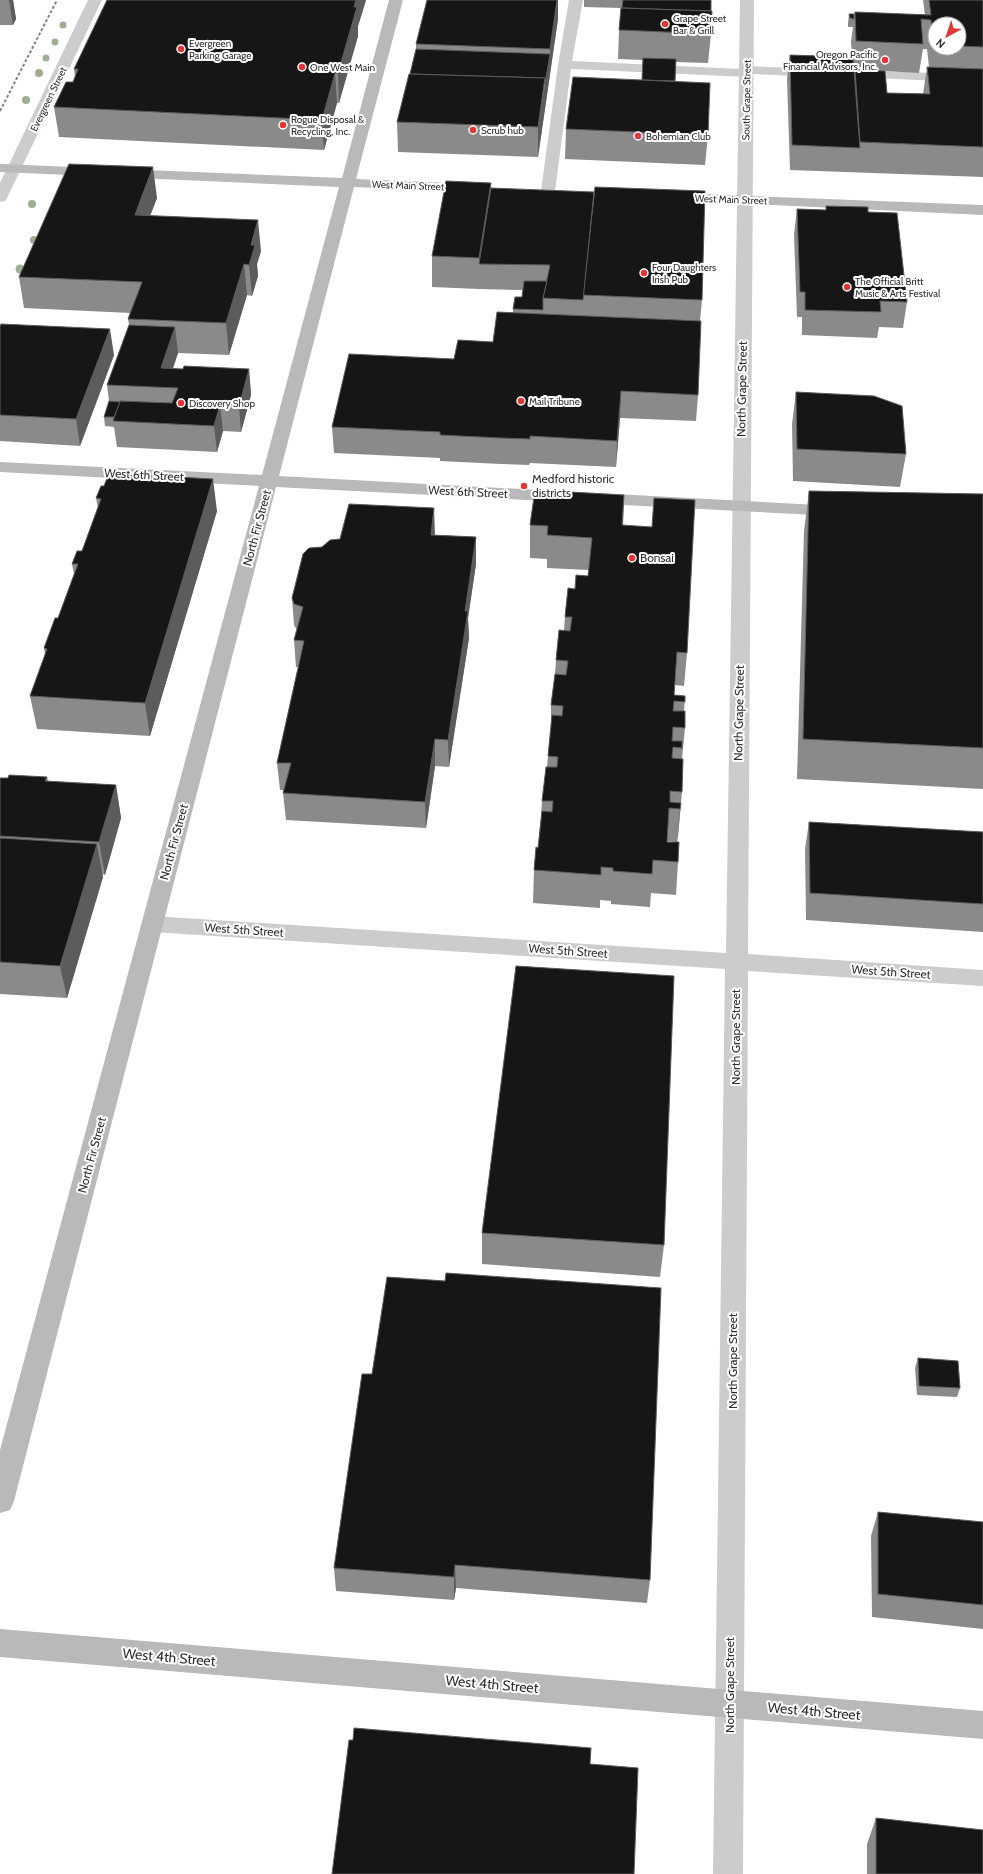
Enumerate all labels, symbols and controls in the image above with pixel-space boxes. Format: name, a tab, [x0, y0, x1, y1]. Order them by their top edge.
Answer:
place label: Grape Street Bar & Grill	[673, 12, 727, 37]
north arrow	[927, 16, 967, 56]
marker: Grape Street Bar & Grill	[660, 19, 670, 29]
text: N	[933, 36, 948, 52]
place label: Evergreen Parking Garage	[189, 37, 251, 62]
marker: Evergreen Parking Garage	[176, 44, 186, 54]
place label: Oregon Pacific Financial Advisors, Inc.	[783, 48, 877, 73]
marker: Oregon Pacific Financial Advisors, Inc.	[880, 55, 890, 65]
street label: South Grape Street	[739, 59, 754, 141]
place label: One West Main	[310, 61, 376, 74]
marker: One West Main	[297, 62, 307, 72]
street label: Evergreen Street	[27, 64, 70, 134]
place label: Rogue Disposal & Recycling, Inc.	[291, 113, 364, 138]
marker: Rogue Disposal & Recycling, Inc.	[278, 120, 288, 130]
place label: Scrub hub	[481, 124, 524, 137]
marker: Scrub hub	[468, 125, 478, 135]
place label: Bohemian Club	[646, 130, 711, 143]
marker: Bohemian Club	[633, 131, 643, 141]
street label: West Main Street	[372, 178, 445, 193]
street label: West Main Street	[695, 192, 768, 207]
place label: Four Daughters Irish Pub	[652, 261, 716, 286]
marker: Four Daughters Irish Pub	[639, 268, 649, 278]
place label: The Official Britt Music & Arts Festival	[855, 275, 941, 300]
marker: The Official Britt Music & Arts Festival	[842, 282, 852, 292]
street label: North Grape Street	[733, 341, 750, 437]
place label: Mail Tribune	[529, 395, 580, 408]
marker: Mail Tribune	[516, 396, 526, 406]
place label: Discovery Shop	[189, 397, 255, 410]
marker: Discovery Shop	[176, 398, 186, 408]
street label: West 6th Street	[104, 465, 184, 484]
place label: Medford historic districts	[532, 471, 615, 500]
marker: Medford historic districts	[519, 481, 529, 491]
street label: West 6th Street	[428, 482, 508, 501]
street label: North Fir Street	[239, 488, 274, 567]
place label: Bonsai	[640, 550, 674, 565]
marker: Bonsai	[627, 553, 637, 563]
street label: North Grape Street	[730, 665, 747, 761]
street label: North Fir Street	[156, 802, 191, 881]
street label: West 5th Street	[204, 919, 284, 940]
street label: West 5th Street	[528, 940, 608, 961]
street label: West 5th Street	[851, 961, 931, 982]
street label: North Grape Street	[728, 989, 743, 1085]
street label: North Fir Street	[74, 1115, 109, 1194]
street label: North Grape Street	[725, 1313, 740, 1409]
street label: North Grape Street	[722, 1637, 737, 1733]
street label: West 4th Street	[122, 1644, 216, 1670]
street label: West 4th Street	[445, 1671, 539, 1697]
street label: West 4th Street	[767, 1698, 861, 1724]

